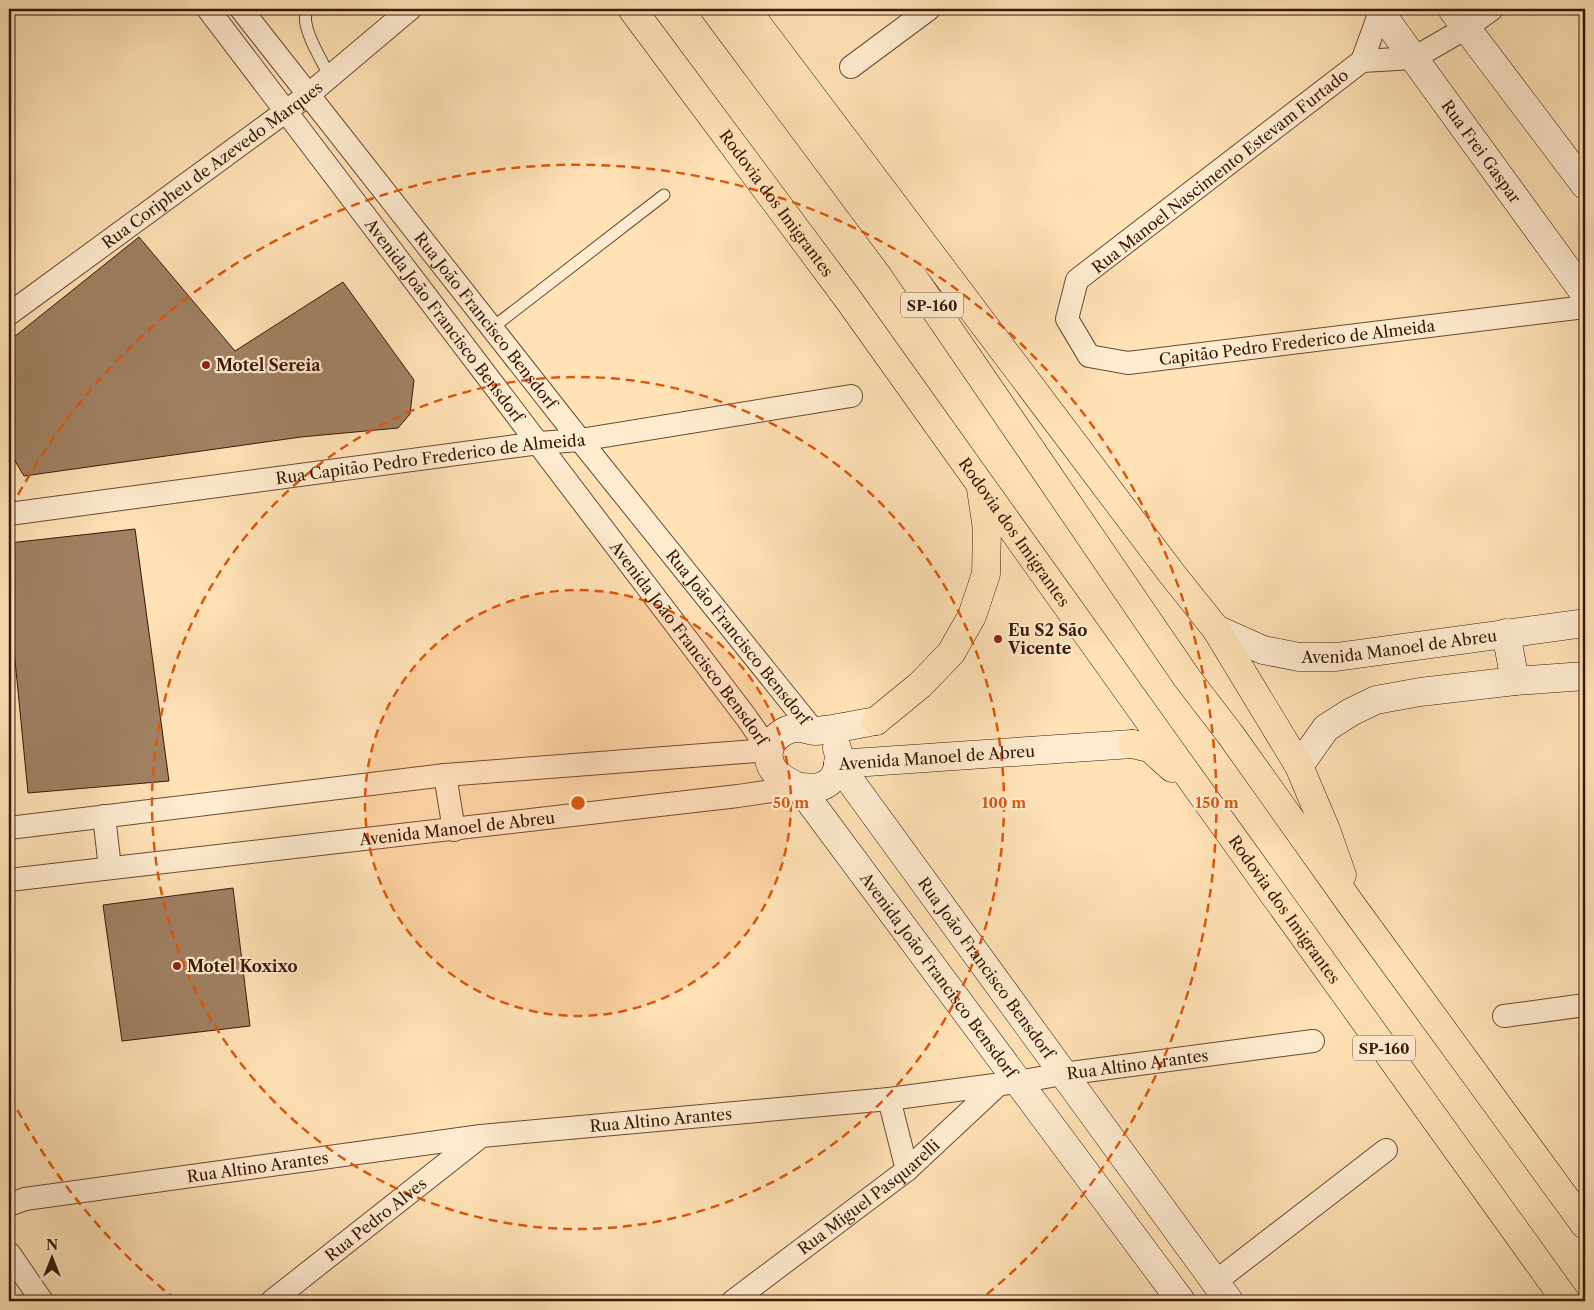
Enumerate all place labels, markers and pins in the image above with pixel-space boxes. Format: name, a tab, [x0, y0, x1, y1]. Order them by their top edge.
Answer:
place label: Motel Sereia	[216, 355, 321, 375]
marker: Motel Sereia	[200, 359, 212, 371]
place label: Eu S2 São Vicente	[1007, 620, 1087, 658]
marker: Eu S2 São Vicente	[992, 633, 1004, 645]
centre of rings	[569, 794, 587, 812]
place label: Motel Koxixo	[187, 956, 298, 976]
marker: Motel Koxixo	[171, 960, 183, 972]

